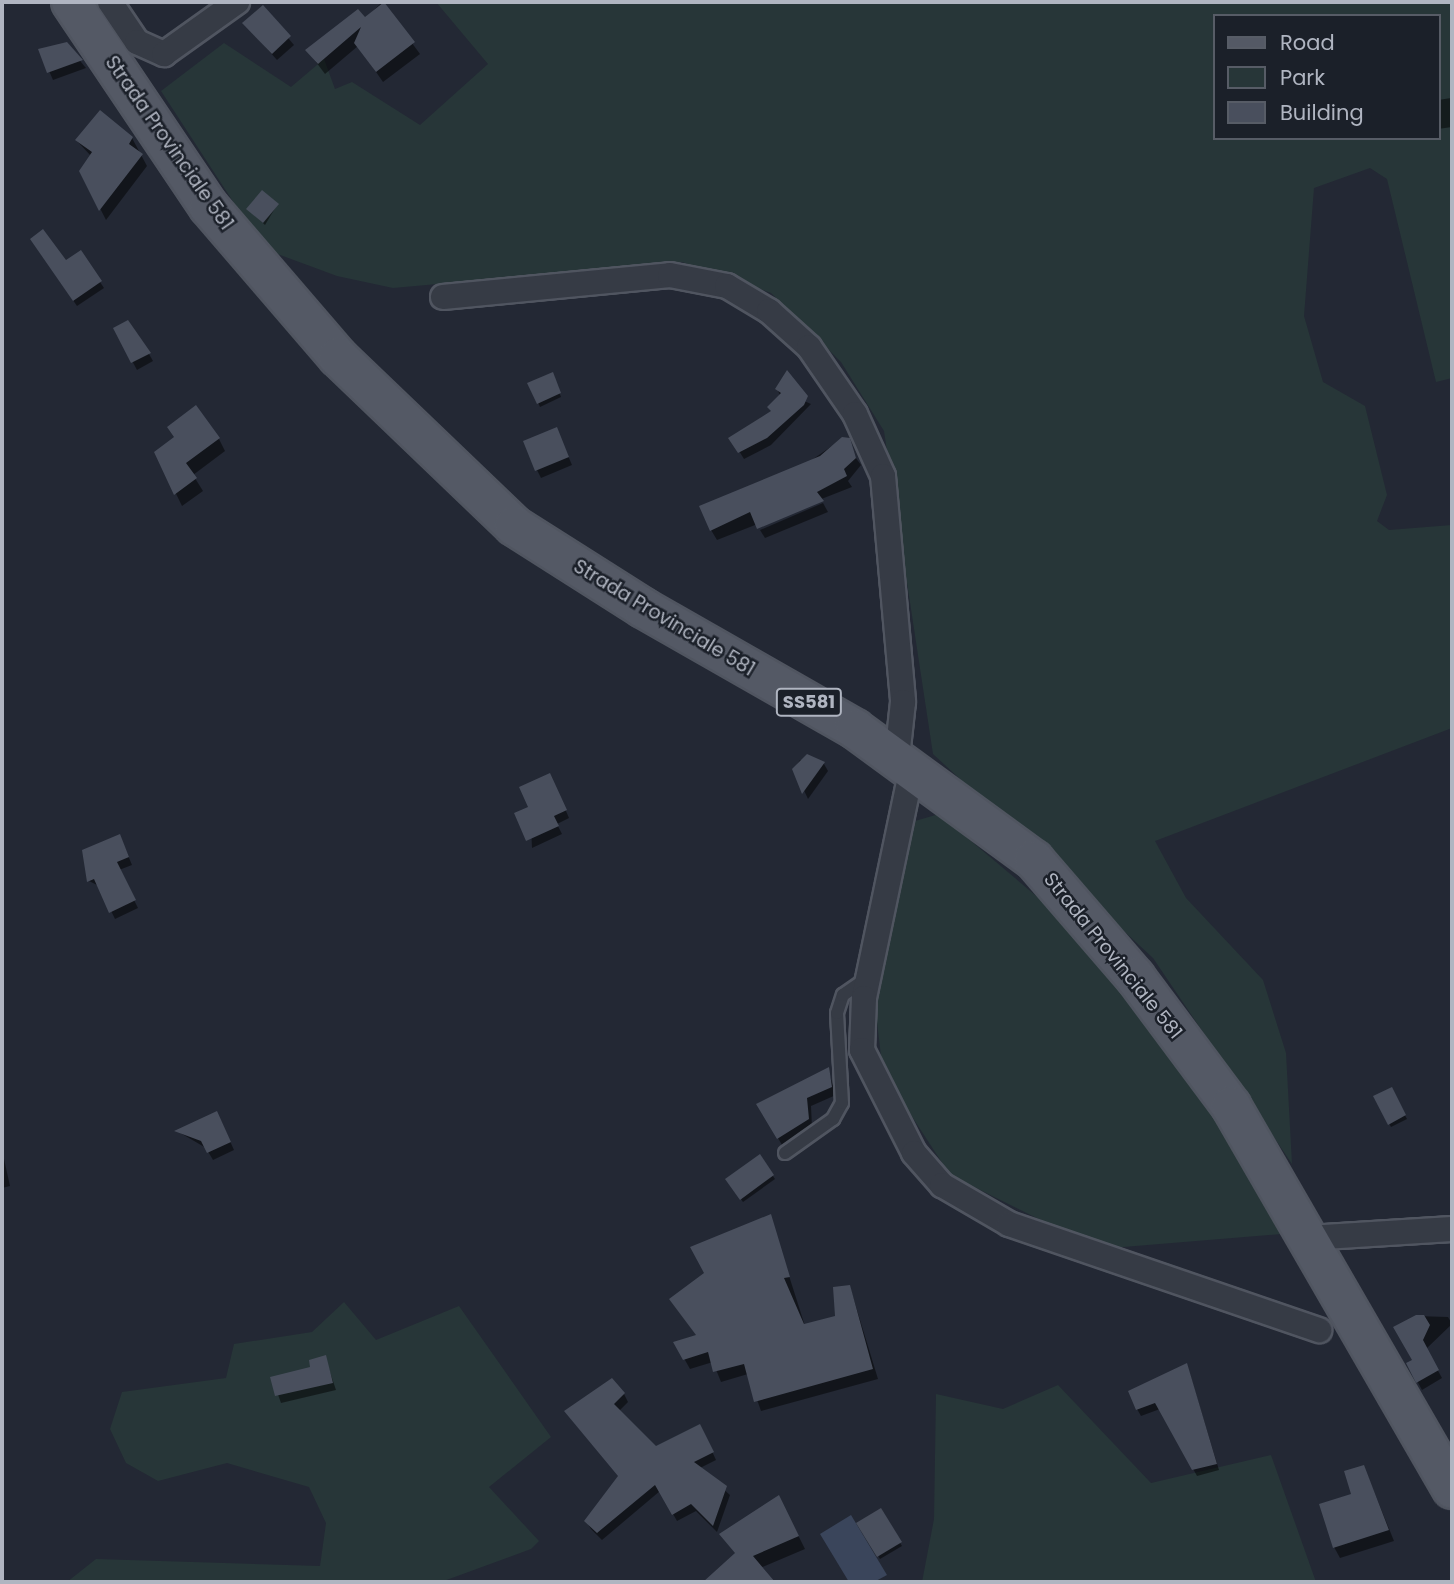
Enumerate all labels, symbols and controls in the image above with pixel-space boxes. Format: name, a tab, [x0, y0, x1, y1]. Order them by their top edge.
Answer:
legend	[1212, 14, 1440, 140]
text: Road	[1280, 28, 1335, 57]
street label: Strada Provinciale 581	[100, 52, 238, 234]
text: Park	[1280, 63, 1325, 92]
text: Building	[1280, 98, 1364, 127]
street label: Strada Provinciale 581	[569, 555, 759, 681]
road number: SS581	[776, 688, 842, 716]
street label: Strada Provinciale 581	[1039, 868, 1187, 1044]

